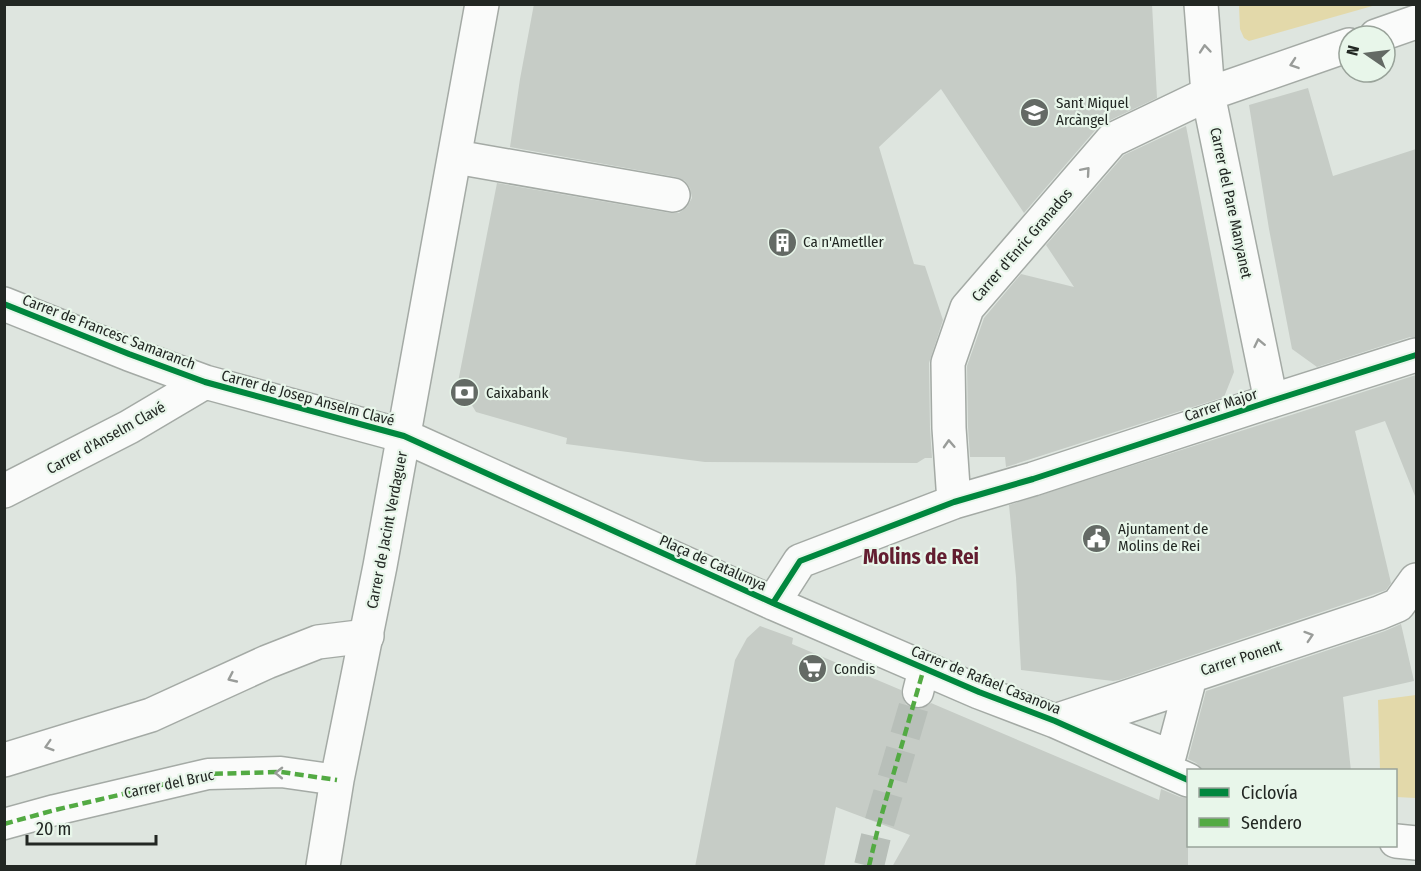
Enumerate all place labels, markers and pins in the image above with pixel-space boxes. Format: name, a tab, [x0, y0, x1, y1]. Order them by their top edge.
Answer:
place label: Sant Miquel Arcàngel	[1056, 94, 1129, 129]
school or university icon: Sant Miquel Arcàngel	[1019, 96, 1051, 128]
building icon: Ca n'Ametller	[766, 226, 798, 258]
place label: Ca n'Ametller	[803, 233, 885, 251]
bank icon: Caixabank	[449, 377, 481, 409]
place label: Caixabank	[486, 384, 548, 402]
place label: Ajuntament de Molins de Rei	[1118, 520, 1208, 555]
public building icon: Ajuntament de Molins de Rei	[1081, 522, 1113, 554]
supermarket icon: Condis	[797, 653, 829, 685]
place label: Condis	[834, 660, 875, 678]

